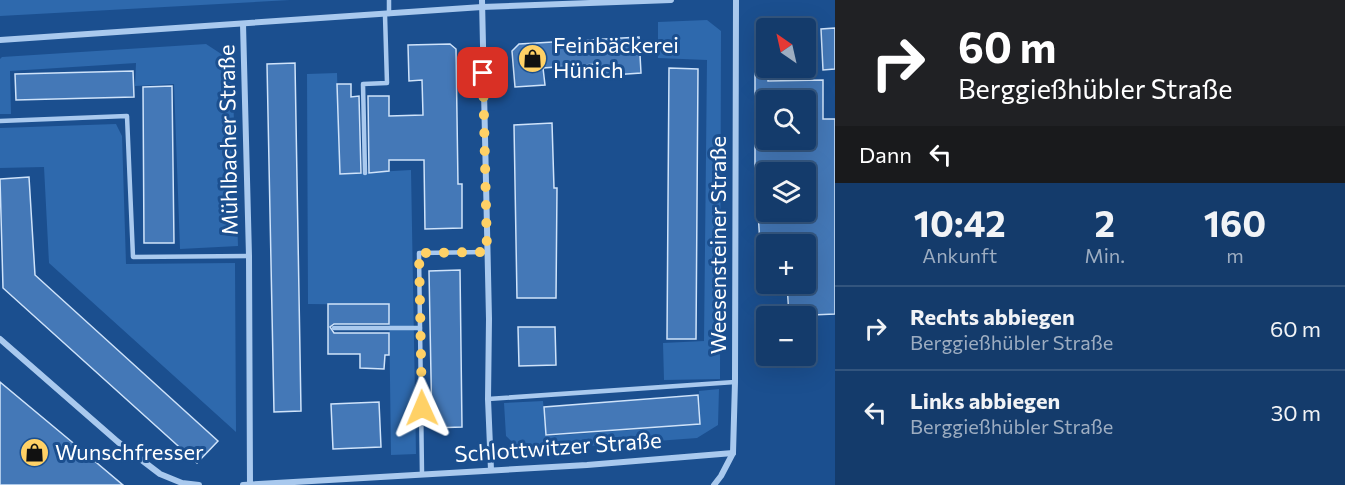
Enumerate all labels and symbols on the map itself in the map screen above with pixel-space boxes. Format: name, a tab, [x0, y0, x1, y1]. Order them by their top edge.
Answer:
north arrow	[756, 18, 816, 78]
place label: Feinbäckerei Hünich	[553, 31, 679, 83]
shop icon: Feinbäckerei Hünich	[516, 42, 548, 74]
street label: Mühlbacher Straße	[212, 44, 243, 236]
pin	[457, 47, 508, 98]
street label: Weesensteiner Straße	[704, 136, 731, 354]
position arrow	[390, 376, 454, 440]
street label: Schlottwitzer Straße	[454, 426, 662, 467]
shop icon: Wunschfresser	[18, 436, 50, 468]
place label: Wunschfresser	[55, 438, 204, 465]

